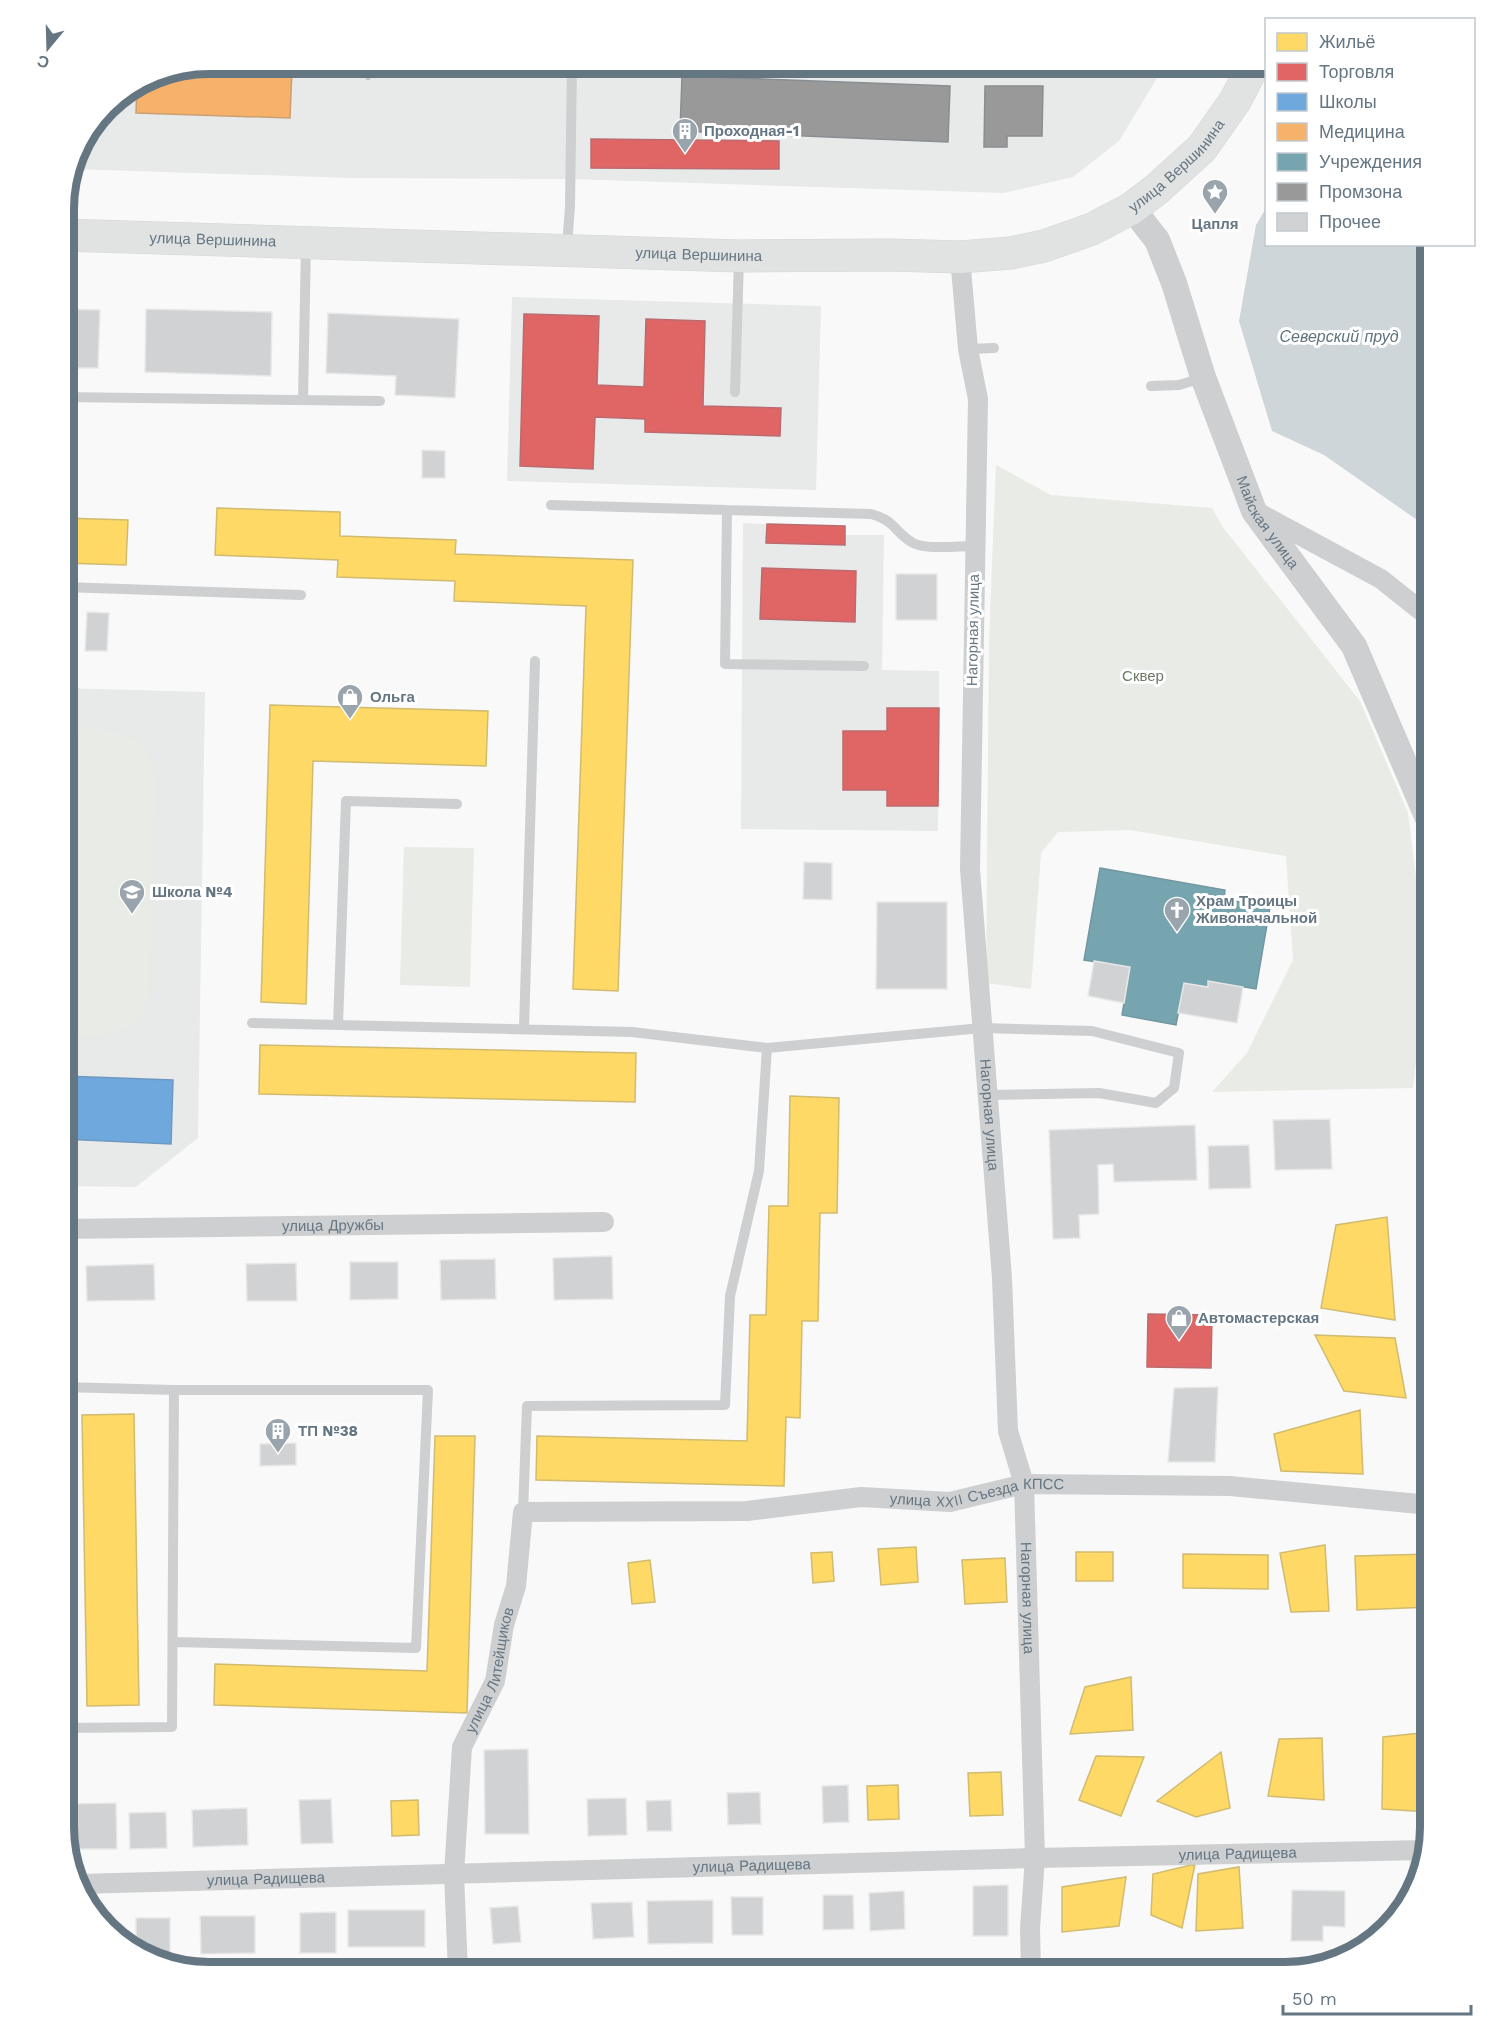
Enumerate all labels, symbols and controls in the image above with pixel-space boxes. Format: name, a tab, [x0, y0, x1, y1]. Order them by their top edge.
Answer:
north arrow	[18, 18, 78, 78]
legend	[1265, 18, 1475, 246]
text: Жильё	[1319, 31, 1376, 52]
text: С	[34, 51, 52, 73]
text: Торговля	[1319, 61, 1394, 82]
text: Школы	[1319, 91, 1377, 112]
street label: улица Вершинина	[1125, 115, 1229, 216]
building icon: Проходная-1	[670, 116, 700, 154]
text: Медицина	[1319, 121, 1406, 142]
place label: Проходная-1	[704, 122, 799, 140]
text: Учреждения	[1319, 151, 1422, 172]
place icon: Цапля	[1200, 177, 1230, 215]
text: Промзона	[1319, 181, 1403, 202]
text: Прочее	[1319, 211, 1381, 232]
place label: Цапля	[1191, 215, 1239, 233]
street label: улица Вершинина	[149, 229, 277, 251]
street label: улица Вершинина	[635, 244, 763, 265]
water label: Северский пруд	[1280, 327, 1399, 346]
street label: Майская улица	[1232, 473, 1303, 573]
street label: Нагорная улица	[963, 573, 983, 686]
park label: Сквер	[1122, 667, 1164, 685]
shop icon: Ольга	[335, 682, 365, 720]
place label: Ольга	[370, 688, 415, 706]
school or university icon: Школа №4	[117, 877, 147, 915]
place label: Школа №4	[152, 883, 233, 901]
place label: Храм Троицы Живоначальной	[1195, 892, 1317, 927]
church icon: Храм Троицы Живоначальной	[1162, 895, 1192, 933]
street label: Нагорная улица	[976, 1058, 1003, 1172]
street label: улица Дружбы	[282, 1216, 384, 1235]
shop icon: Автомастерская	[1164, 1303, 1194, 1341]
place label: Автомастерская	[1198, 1309, 1319, 1327]
building icon: ТП №38	[263, 1416, 293, 1454]
place label: ТП №38	[298, 1422, 358, 1440]
street label: улица XXII Съезда КПСС	[889, 1475, 1064, 1511]
street label: Нагорная улица	[1017, 1541, 1038, 1655]
street label: улица Литейщиков	[461, 1605, 518, 1736]
street label: улица Радищева	[1178, 1844, 1297, 1864]
street label: улица Радищева	[692, 1855, 812, 1876]
street label: улица Радищева	[207, 1868, 326, 1889]
scale bar	[1283, 1978, 1470, 2016]
text: 50 m	[1292, 1988, 1337, 2009]

